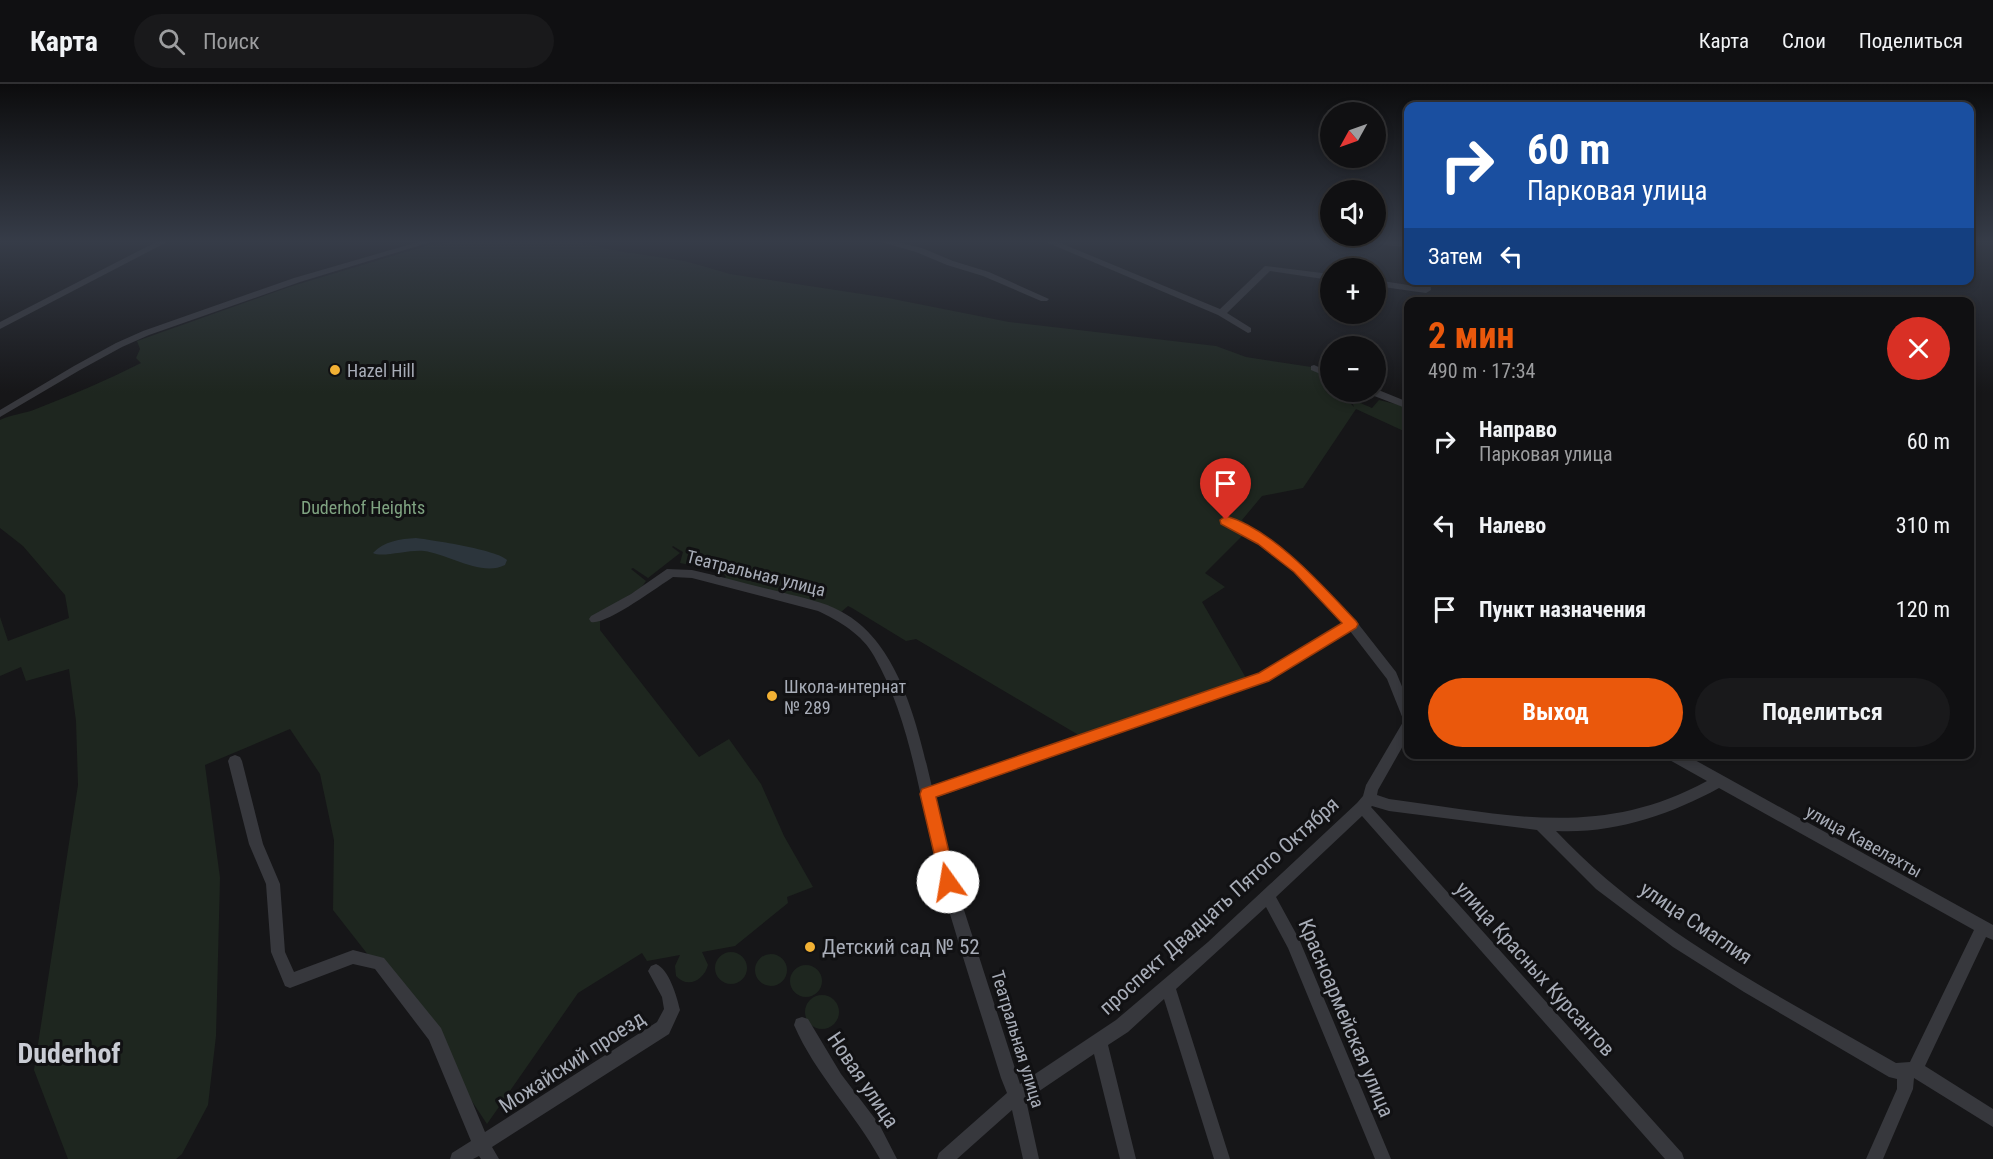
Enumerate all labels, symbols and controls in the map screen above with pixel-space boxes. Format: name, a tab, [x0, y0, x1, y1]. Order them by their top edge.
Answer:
search box	[134, 14, 554, 68]
text: Карта	[30, 25, 98, 58]
icon: search	[155, 25, 188, 58]
text: Поиск	[203, 29, 260, 54]
text: Карта	[1699, 29, 1749, 53]
text: Слои	[1782, 29, 1826, 53]
text: Поделиться	[1859, 29, 1963, 53]
north arrow	[1320, 102, 1386, 168]
map controls	[1320, 102, 1386, 402]
text: 60 m	[1527, 125, 1610, 174]
icon: right	[1428, 126, 1506, 204]
text: Парковая улица	[1527, 175, 1707, 207]
button: sound	[1320, 180, 1386, 246]
icon: left	[1495, 240, 1528, 273]
text: Затем	[1428, 244, 1483, 269]
button: +	[1320, 258, 1386, 324]
text: 2 мин	[1428, 315, 1514, 357]
button: close	[1887, 317, 1950, 380]
button: −	[1320, 336, 1386, 402]
text: 490 m · 17:34	[1428, 359, 1535, 383]
place label: Hazel Hill	[347, 360, 415, 381]
marker: Hazel Hill	[328, 363, 342, 377]
text: Направо	[1479, 417, 1557, 442]
icon: right	[1428, 425, 1461, 458]
text: 60 m	[1907, 429, 1950, 454]
text: Парковая улица	[1479, 442, 1613, 466]
pin	[1200, 458, 1251, 520]
icon: arrive	[1209, 467, 1242, 500]
park label: Duderhof Heights	[301, 497, 425, 518]
icon: left	[1428, 509, 1461, 542]
text: Налево	[1479, 513, 1546, 538]
text: 310 m	[1896, 513, 1950, 538]
street label: Театральная улица	[684, 546, 828, 600]
icon: arrive	[1428, 593, 1461, 626]
text: Пункт назначения	[1479, 597, 1646, 622]
text: 120 m	[1896, 597, 1950, 622]
place label: Школа-интернат № 289	[784, 676, 907, 718]
button: Выход	[1428, 678, 1683, 747]
button: Поделиться	[1695, 678, 1950, 747]
marker: Школа-интернат № 289	[765, 689, 779, 703]
street label: проспект Двадцать Пятого Октября	[1094, 792, 1344, 1020]
street label: улица Кавелахты	[1802, 800, 1926, 882]
position arrow	[916, 850, 980, 914]
street label: улица Красных Курсантов	[1450, 877, 1620, 1061]
street label: улица Смаглия	[1635, 877, 1757, 969]
street label: Красноармейская улица	[1293, 915, 1399, 1121]
place label: Детский сад № 52	[822, 935, 980, 959]
marker: Детский сад № 52	[803, 940, 817, 954]
street label: Театральная улица	[987, 968, 1049, 1110]
street label: Можайский проезд	[495, 1006, 649, 1118]
street label: Новая улица	[822, 1028, 904, 1132]
district label: Duderhof	[17, 1037, 121, 1070]

